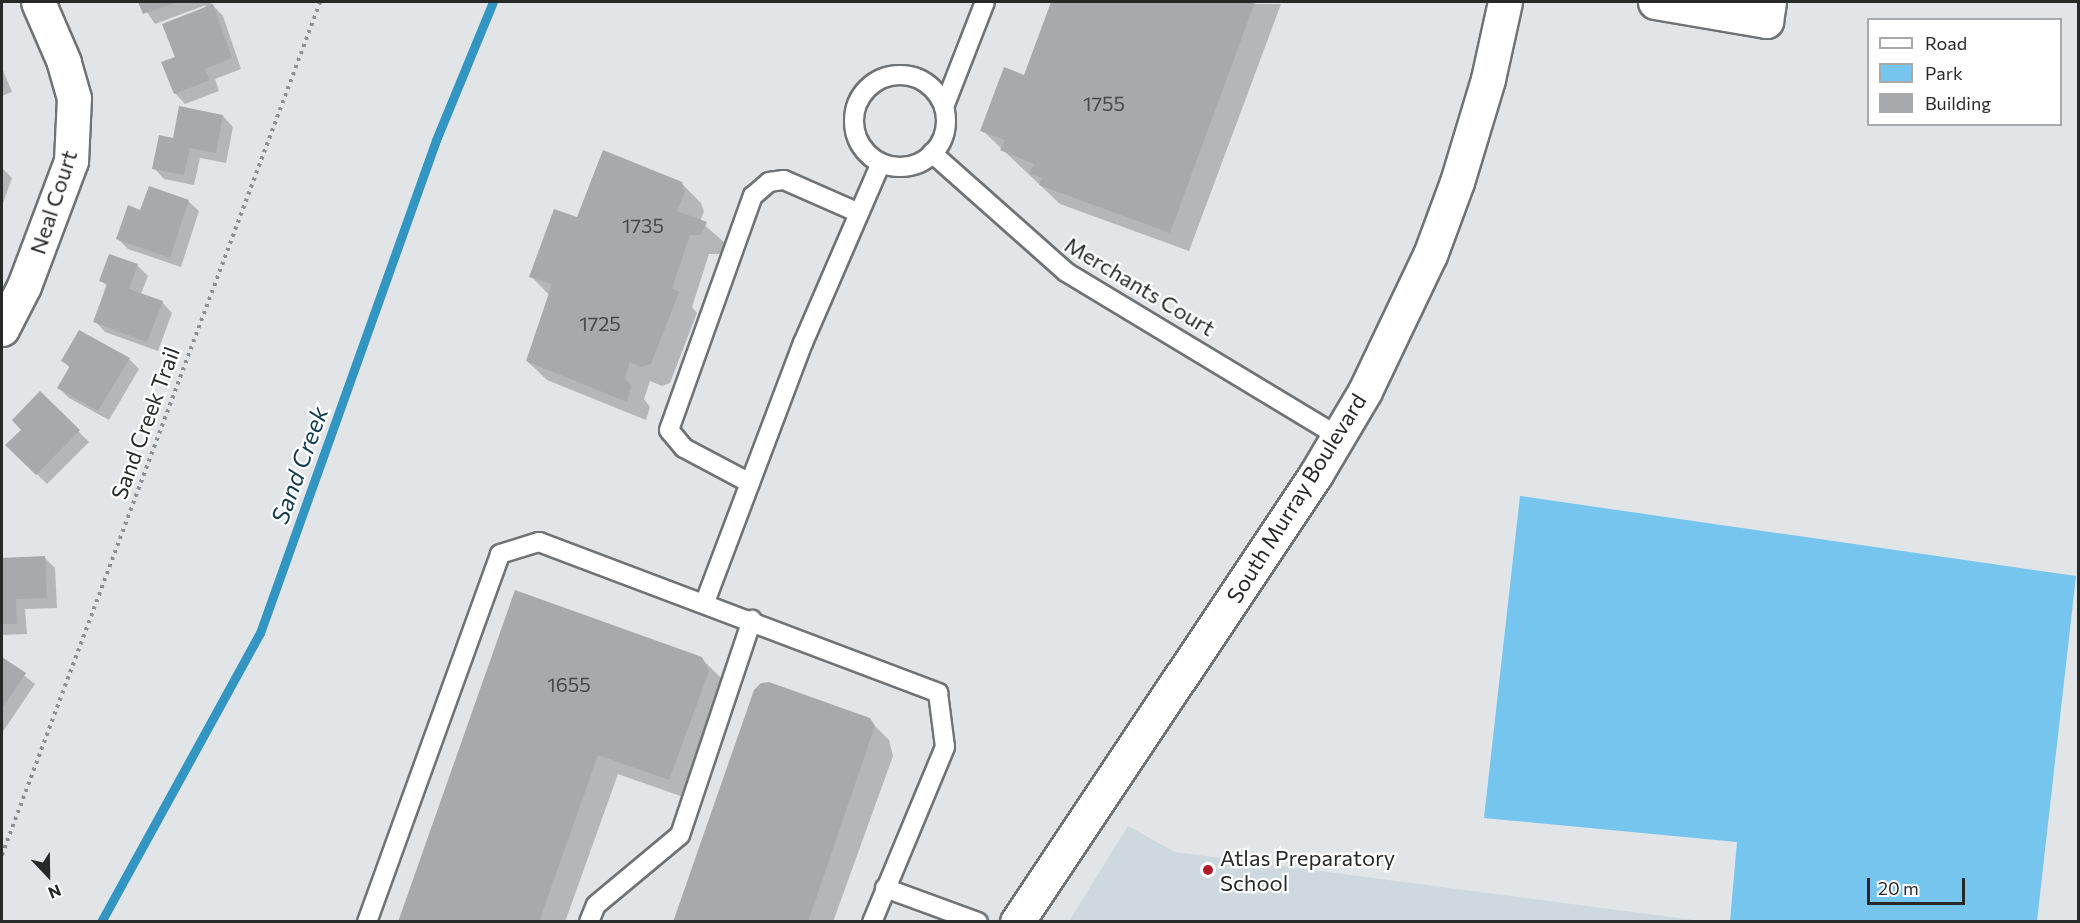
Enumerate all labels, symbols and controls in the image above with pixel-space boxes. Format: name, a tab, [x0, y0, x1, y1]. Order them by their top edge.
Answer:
legend	[1867, 18, 2062, 126]
text: Road	[1925, 32, 1967, 54]
text: Park	[1925, 62, 1963, 84]
house number: 1755	[1083, 91, 1125, 115]
text: Building	[1925, 92, 1991, 114]
street label: Neal Court	[24, 147, 82, 257]
house number: 1735	[622, 213, 664, 237]
street label: Merchants Court	[1060, 231, 1220, 341]
house number: 1725	[579, 311, 621, 335]
street label: Sand Creek Trail	[105, 343, 185, 503]
street label: South Murray Boulevard	[1221, 388, 1371, 608]
water label: Sand Creek	[264, 402, 334, 528]
house number: 1655	[547, 672, 591, 696]
place label: Atlas Preparatory School	[1220, 844, 1395, 896]
north arrow	[18, 845, 78, 905]
marker: Atlas Preparatory School	[1201, 863, 1215, 877]
scale bar	[1870, 866, 1968, 904]
text: 20 m	[1878, 877, 1919, 899]
text: N	[46, 881, 64, 903]

